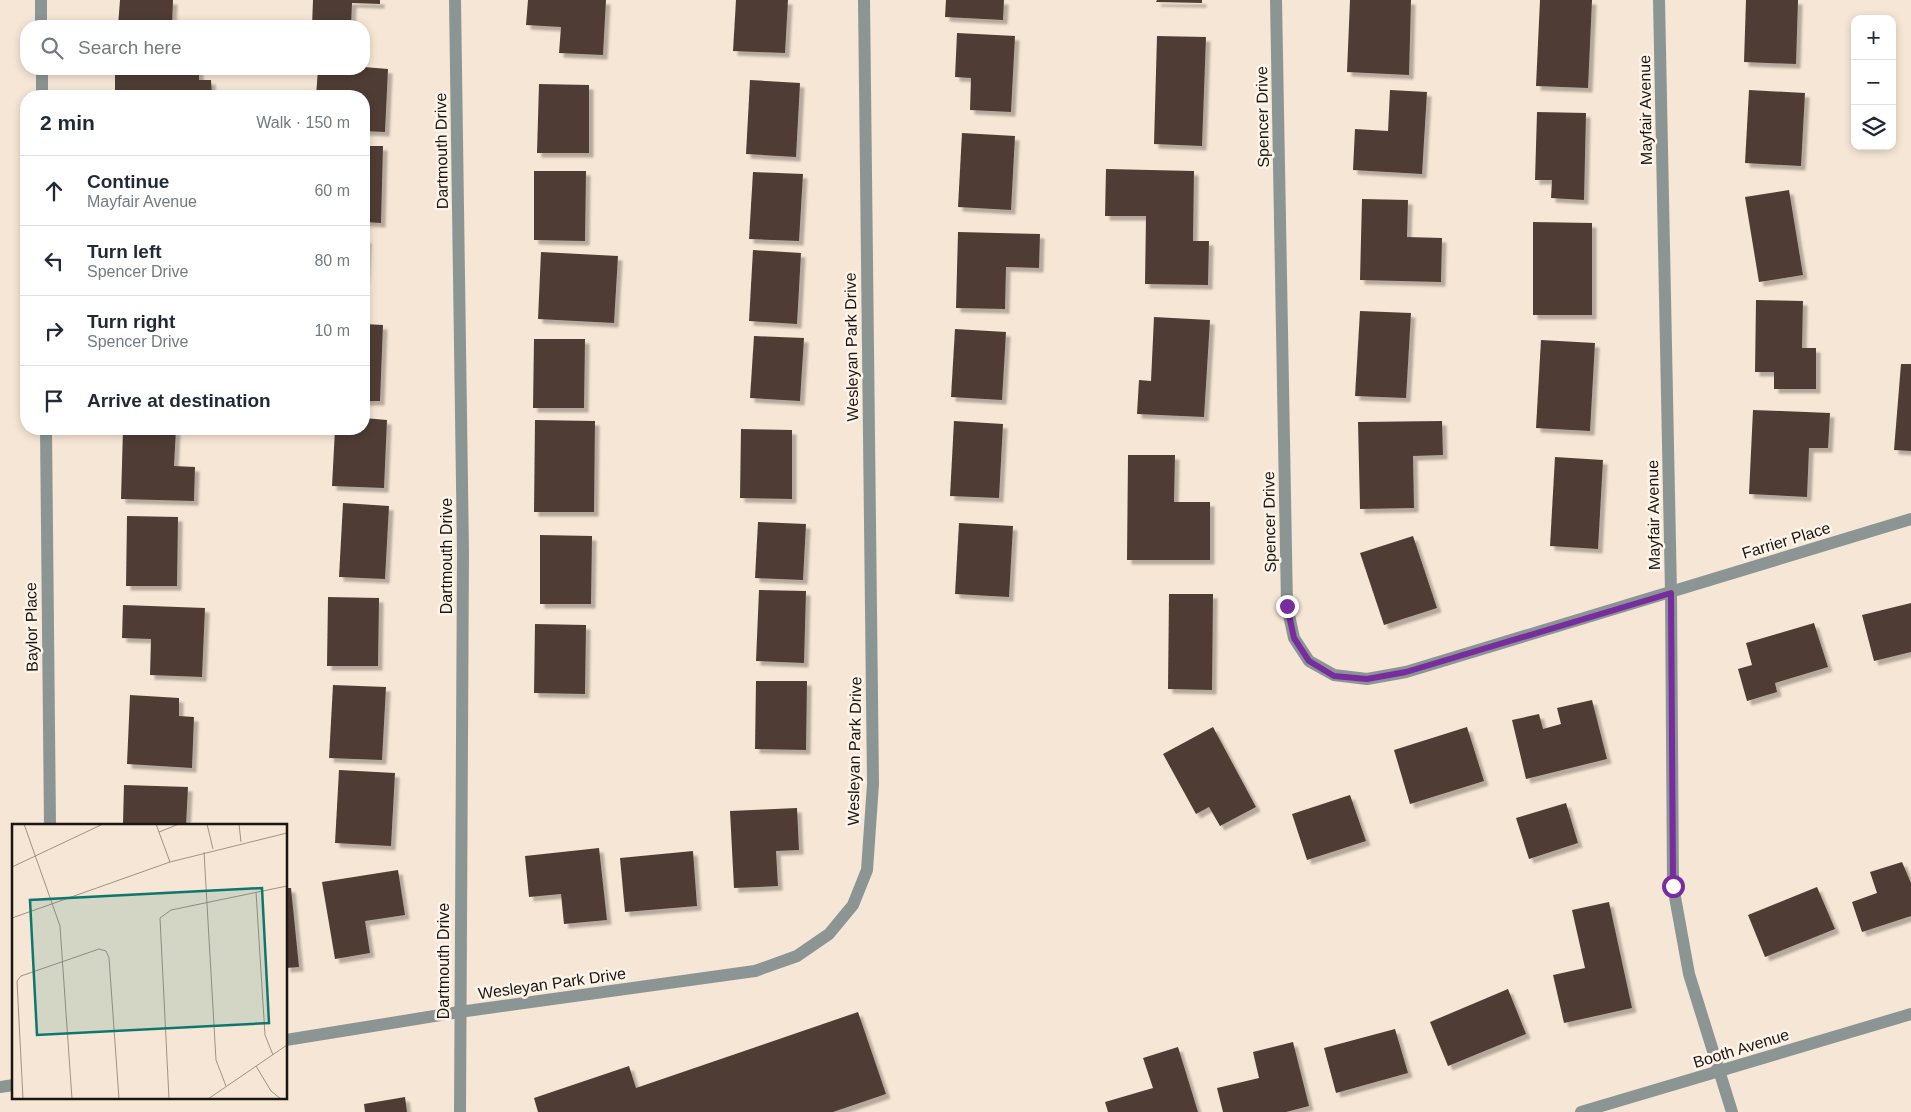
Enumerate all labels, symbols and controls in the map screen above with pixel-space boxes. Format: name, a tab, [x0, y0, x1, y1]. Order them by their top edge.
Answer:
map controls	[1851, 15, 1896, 150]
button: +	[1851, 15, 1896, 60]
search box	[20, 20, 370, 75]
icon: search	[38, 34, 66, 62]
text: Search here	[78, 37, 182, 58]
street label: Mayfair Avenue	[1636, 55, 1655, 165]
button: −	[1851, 60, 1896, 105]
street label: Spencer Drive	[1253, 66, 1272, 168]
street label: Dartmouth Drive	[432, 93, 451, 209]
button: layers	[1851, 105, 1896, 150]
text: 2 min	[40, 111, 95, 134]
text: Walk · 150 m	[256, 114, 350, 131]
text: Continue	[87, 171, 169, 192]
icon: ahead	[40, 177, 68, 205]
text: 60 m	[314, 182, 350, 199]
text: Mayfair Avenue	[87, 193, 197, 210]
text: Turn left	[87, 241, 162, 262]
icon: left	[40, 247, 68, 275]
text: 80 m	[314, 252, 350, 269]
text: Spencer Drive	[87, 263, 188, 280]
street label: Wesleyan Park Drive	[842, 272, 861, 422]
text: Turn right	[87, 311, 175, 332]
icon: right	[40, 317, 68, 345]
text: 10 m	[314, 322, 350, 339]
text: Spencer Drive	[87, 333, 188, 350]
icon: arrive	[40, 387, 68, 415]
text: Arrive at destination	[87, 390, 271, 411]
street label: Mayfair Avenue	[1644, 460, 1663, 570]
street label: Spencer Drive	[1260, 471, 1279, 573]
street label: Dartmouth Drive	[438, 498, 455, 614]
street label: Farrier Place	[1740, 519, 1833, 562]
street label: Baylor Place	[22, 582, 41, 672]
route end	[1276, 595, 1299, 618]
street label: Wesleyan Park Drive	[845, 676, 864, 826]
inset map	[12, 824, 288, 1100]
route start	[1662, 875, 1685, 898]
street label: Dartmouth Drive	[435, 903, 452, 1019]
street label: Wesleyan Park Drive	[477, 965, 627, 1002]
street label: Booth Avenue	[1691, 1026, 1791, 1071]

